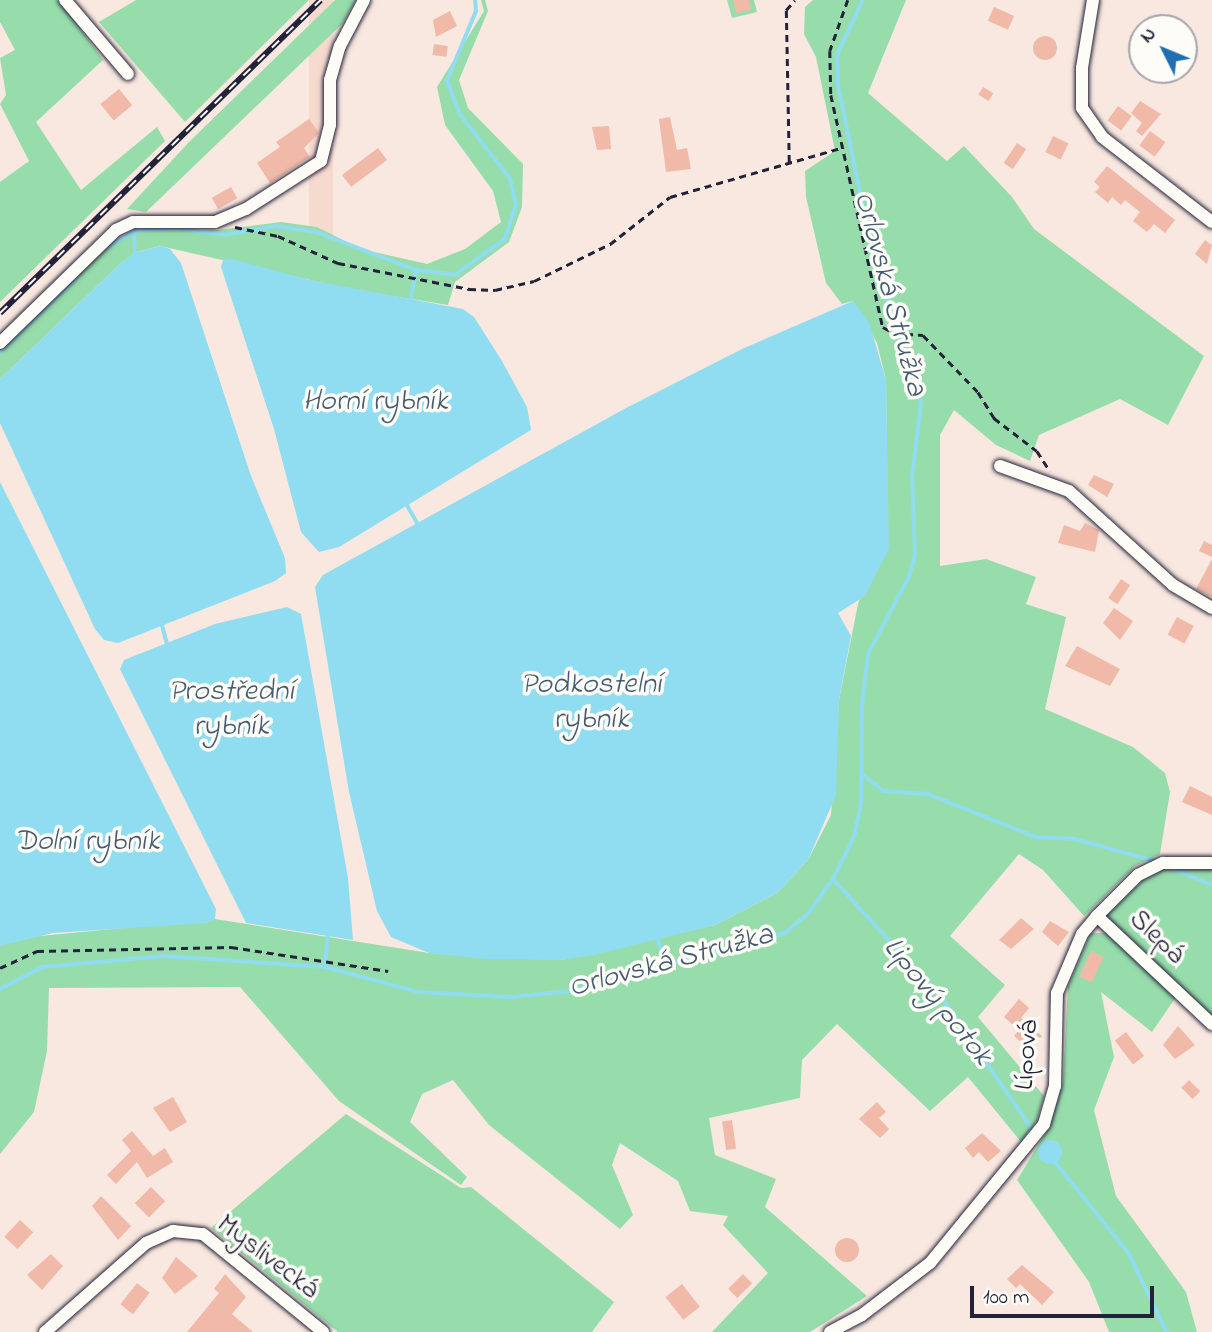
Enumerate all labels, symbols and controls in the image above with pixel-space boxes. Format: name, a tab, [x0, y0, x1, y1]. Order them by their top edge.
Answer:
north arrow	[1128, 14, 1198, 84]
text: N	[1134, 22, 1163, 50]
water label: Orlovská Stružka	[844, 188, 934, 400]
water label: Horní rybník	[302, 384, 448, 420]
water label: Podkostelní rybník	[521, 667, 661, 738]
water label: Prostřední rybník	[168, 674, 294, 744]
water label: Dolní rybník	[15, 824, 159, 860]
street label: Slepá	[1121, 904, 1191, 972]
water label: Orlovská Stružka	[565, 917, 777, 1007]
water label: Lipový potok	[875, 931, 999, 1073]
street label: Lípová	[1009, 1019, 1047, 1091]
street label: Myslivecká	[209, 1209, 325, 1307]
scale bar	[974, 1272, 1158, 1316]
text: 100 m	[983, 1283, 1029, 1313]

